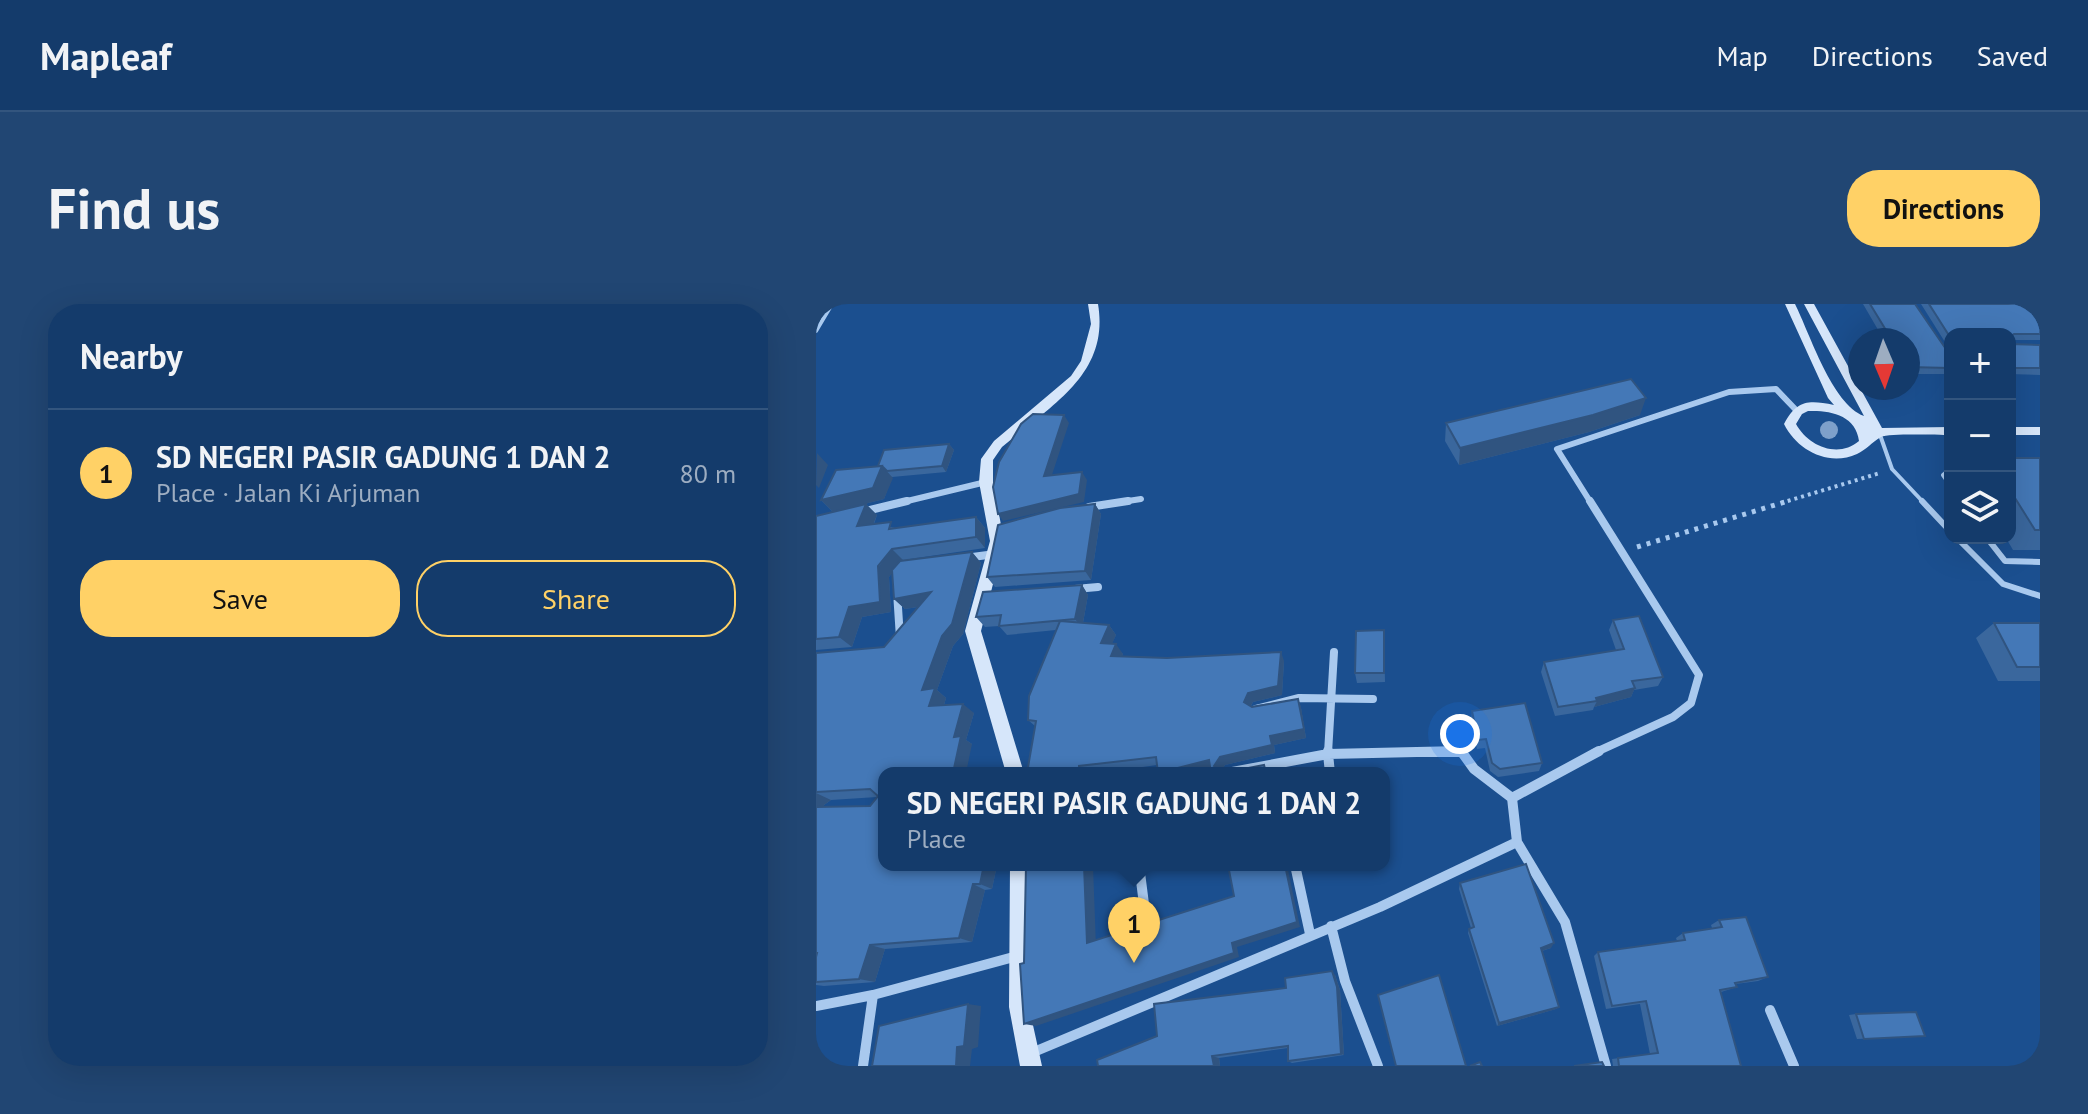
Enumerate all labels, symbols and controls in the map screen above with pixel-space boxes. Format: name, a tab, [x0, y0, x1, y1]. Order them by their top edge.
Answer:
text: Mapleaf	[40, 31, 171, 80]
text: Map	[1717, 37, 1768, 74]
text: Directions	[1812, 37, 1933, 74]
text: Saved	[1977, 37, 2048, 74]
button: Directions	[1847, 170, 2040, 247]
text: Find us	[48, 172, 220, 244]
north arrow	[1848, 328, 1920, 400]
map controls	[1944, 328, 2016, 544]
button: +	[1944, 328, 2016, 400]
text: Nearby	[80, 334, 182, 378]
button: −	[1944, 400, 2016, 472]
text: SD NEGERI PASIR GADUNG 1 DAN 2	[156, 437, 611, 476]
text: 1	[99, 457, 113, 490]
text: 80 m	[680, 457, 736, 490]
button: layers	[1944, 472, 2016, 544]
text: Place · Jalan Ki Arjuman	[156, 476, 420, 509]
button: Save	[80, 560, 400, 637]
button: Share	[416, 560, 736, 637]
your location	[1440, 714, 1480, 754]
popup	[878, 767, 1390, 871]
text: SD NEGERI PASIR GADUNG 1 DAN 2	[907, 783, 1361, 822]
text: Place	[907, 822, 966, 855]
pin: 1	[1108, 897, 1160, 963]

